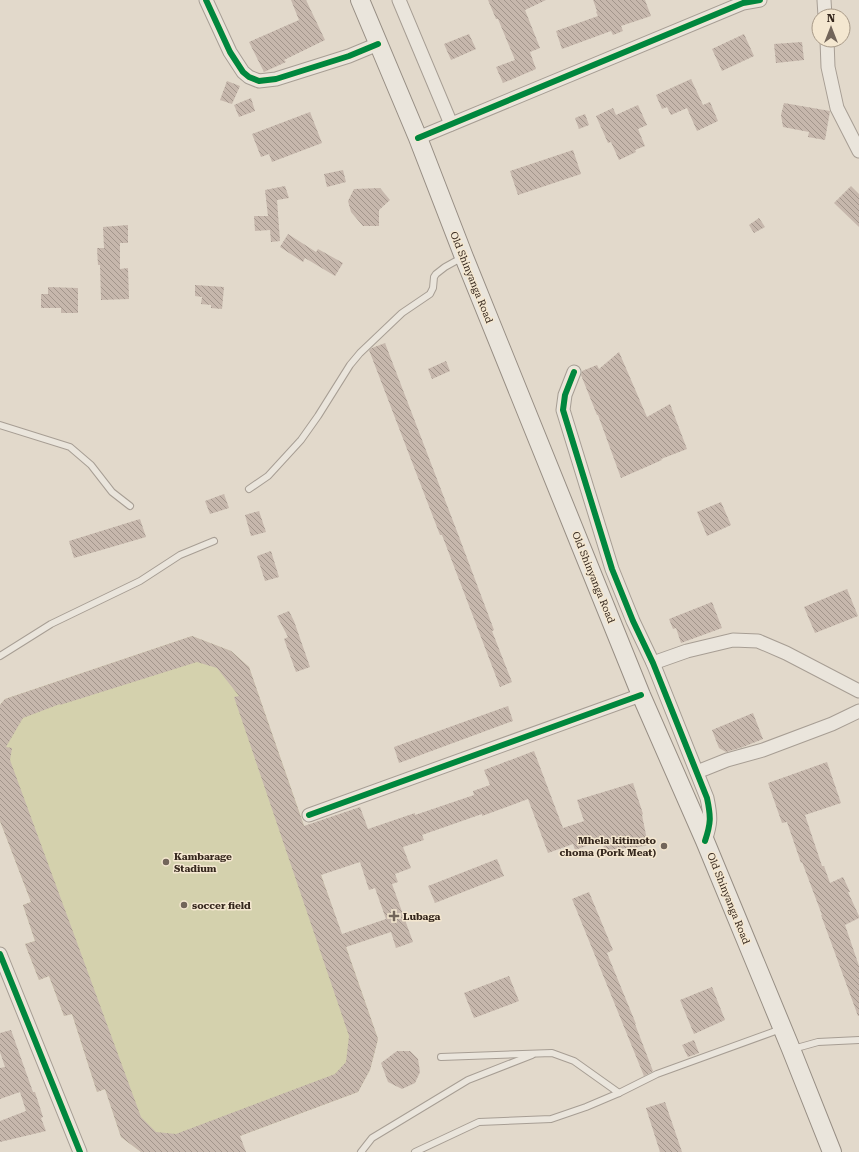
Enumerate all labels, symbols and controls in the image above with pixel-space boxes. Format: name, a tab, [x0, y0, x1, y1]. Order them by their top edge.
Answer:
north arrow	[811, 8, 851, 48]
text: N	[827, 12, 836, 25]
street label: Old Shinyanga Road	[448, 230, 495, 325]
street label: Old Shinyanga Road	[570, 530, 617, 625]
place label: Mhela kitimoto choma (Pork Meat)	[559, 835, 657, 858]
marker: Mhela kitimoto choma (Pork Meat)	[659, 841, 669, 851]
place label: Kambarage Stadium	[174, 851, 232, 874]
street label: Old Shinyanga Road	[705, 851, 752, 946]
marker: Kambarage Stadium	[161, 857, 171, 867]
marker: soccer field	[179, 900, 189, 910]
place label: soccer field	[192, 900, 251, 911]
marker: Lubaga	[388, 910, 400, 922]
place label: Lubaga	[403, 911, 441, 922]

